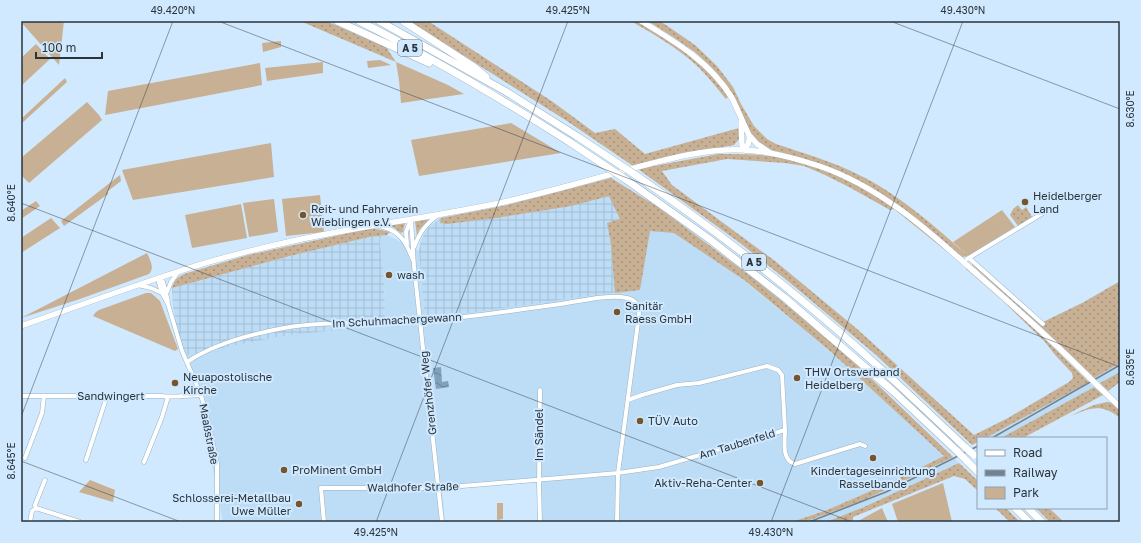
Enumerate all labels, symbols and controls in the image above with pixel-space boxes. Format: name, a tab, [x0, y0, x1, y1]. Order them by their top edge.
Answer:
text: 49.420°N	[151, 4, 195, 16]
text: 49.425°N	[546, 4, 590, 16]
text: 49.430°N	[941, 4, 985, 16]
scale bar	[36, 34, 102, 60]
text: 100 m	[42, 40, 76, 55]
road number: A 5	[398, 40, 422, 56]
text: 8.630°E	[1124, 90, 1136, 128]
text: 8.640°E	[5, 184, 17, 222]
place label: Heidelberger Land	[1033, 189, 1103, 215]
marker: Heidelberger Land	[1020, 197, 1030, 207]
place label: Reit- und Fahrverein Wieblingen e.V.	[311, 202, 418, 228]
marker: Reit- und Fahrverein Wieblingen e.V.	[298, 210, 308, 220]
road number: A 5	[742, 254, 766, 270]
place label: wash	[397, 268, 425, 281]
marker: wash	[384, 270, 394, 280]
place label: Sanitär Raess GmbH	[625, 299, 692, 325]
marker: Sanitär Raess GmbH	[612, 307, 622, 317]
street label: Im Schuhmachergewann	[332, 310, 462, 329]
text: 8.635°E	[1124, 349, 1136, 385]
street label: Grenzhöfer Weg	[417, 350, 438, 436]
place label: THW Ortsverband Heidelberg	[805, 365, 900, 391]
place label: Neuapostolische Kirche	[183, 370, 272, 396]
marker: THW Ortsverband Heidelberg	[792, 373, 802, 383]
marker: Neuapostolische Kirche	[170, 378, 180, 388]
street label: Sandwingert	[77, 389, 145, 402]
street label: Maaßstraße	[197, 402, 222, 465]
street label: Im Sändel	[532, 408, 545, 461]
place label: TÜV Auto	[648, 414, 698, 427]
marker: TÜV Auto	[635, 416, 645, 426]
street label: Am Taubenfeld	[697, 426, 776, 461]
legend	[977, 437, 1107, 509]
text: 8.645°E	[5, 442, 17, 480]
text: Road	[1013, 445, 1042, 460]
marker: Kindertageseinrichtung Rasselbande	[868, 453, 878, 463]
place label: ProMinent GmbH	[292, 463, 382, 476]
place label: Kindertageseinrichtung Rasselbande	[810, 464, 936, 490]
marker: ProMinent GmbH	[279, 465, 289, 475]
text: Railway	[1013, 465, 1058, 480]
place label: Aktiv-Reha-Center	[654, 476, 753, 489]
marker: Aktiv-Reha-Center	[755, 478, 765, 488]
street label: Waldhofer Straße	[367, 479, 459, 494]
text: Park	[1013, 485, 1039, 500]
place label: Schlosserei-Metallbau Uwe Müller	[172, 491, 292, 517]
marker: Schlosserei-Metallbau Uwe Müller	[294, 499, 304, 509]
text: 49.425°N	[354, 526, 398, 538]
text: 49.430°N	[749, 526, 793, 538]

